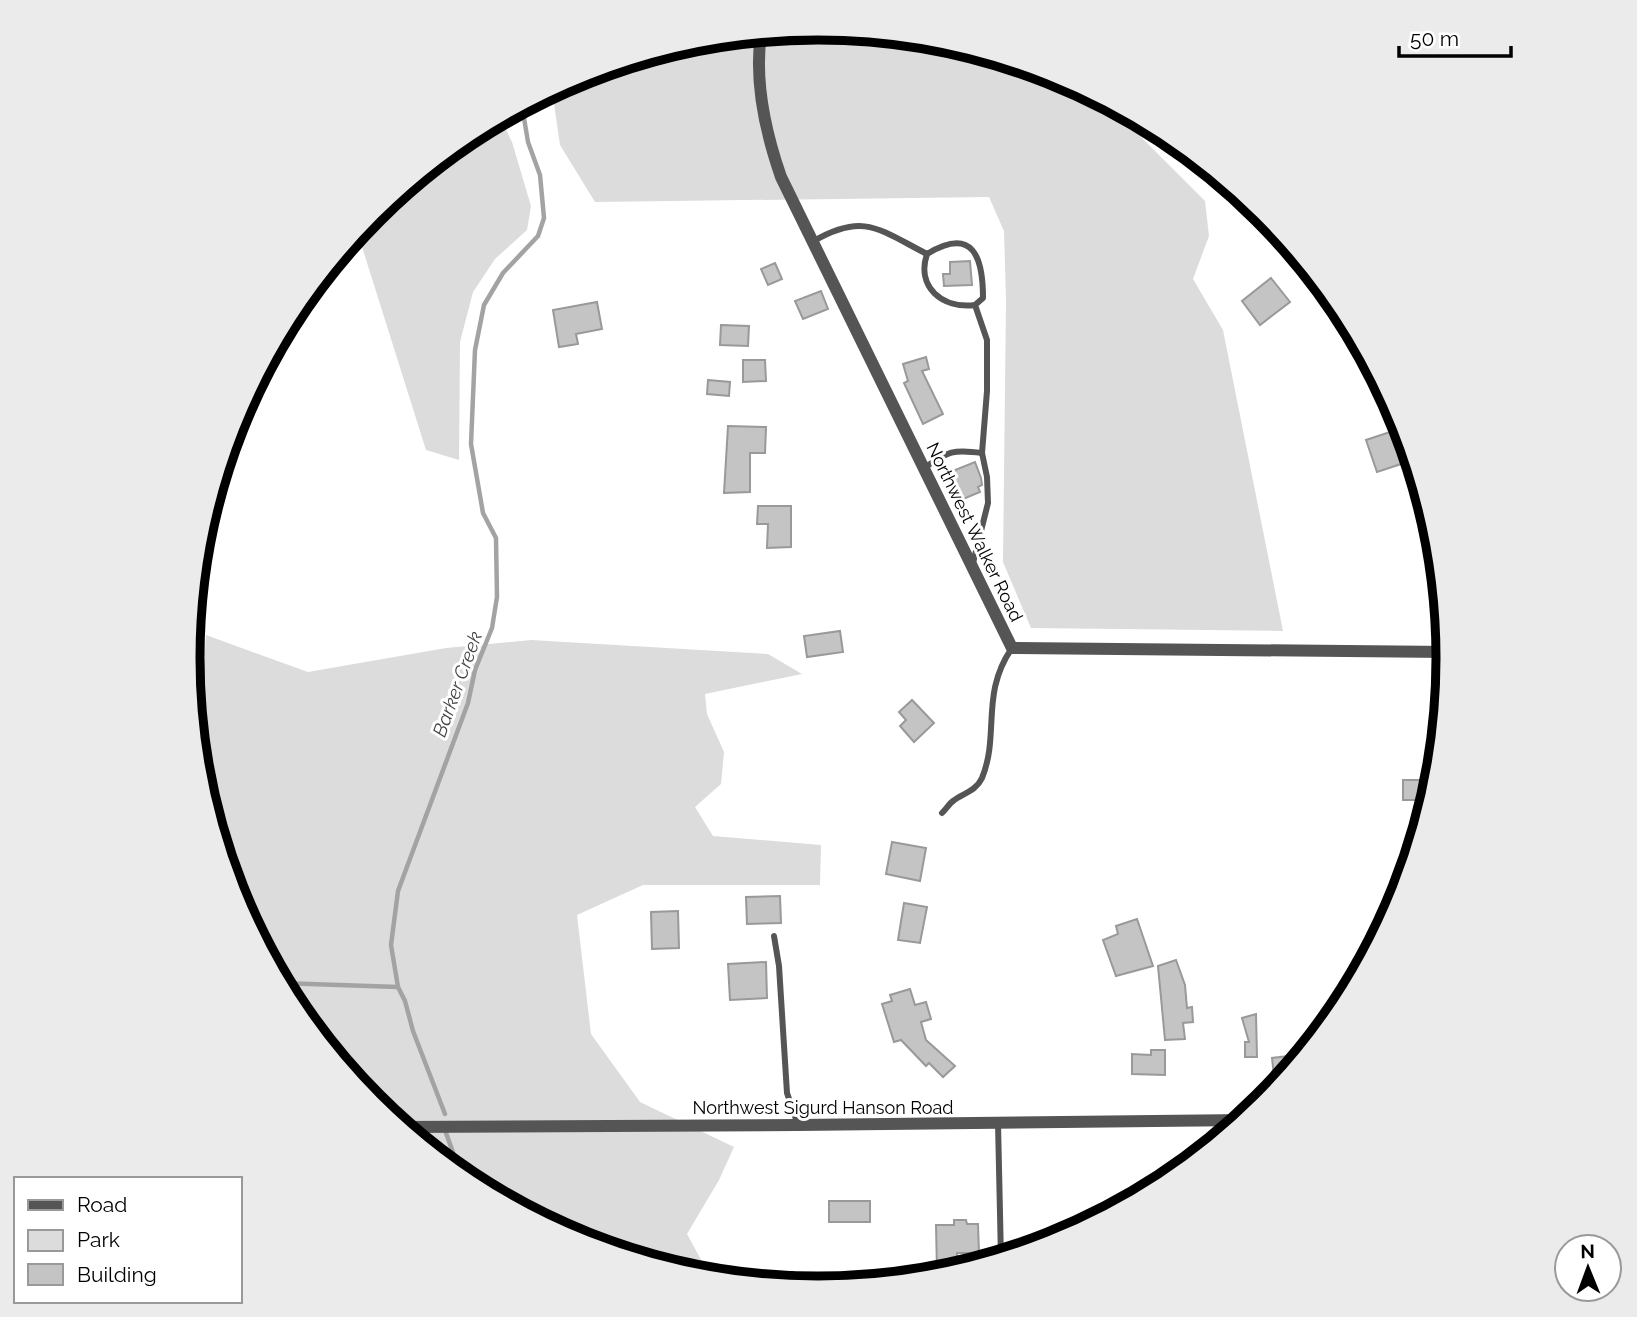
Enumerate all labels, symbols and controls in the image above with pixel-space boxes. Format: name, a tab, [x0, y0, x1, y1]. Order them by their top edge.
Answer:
scale bar	[1399, 14, 1511, 58]
text: 50 m	[1410, 26, 1459, 51]
street label: Northwest Walker Road	[922, 439, 1028, 625]
water label: Barker Creek	[428, 628, 486, 740]
street label: Northwest Sigurd Hanson Road	[693, 1097, 953, 1118]
legend	[14, 1177, 242, 1303]
text: Road	[77, 1192, 127, 1217]
text: Park	[77, 1227, 120, 1252]
north arrow	[1553, 1233, 1623, 1303]
text: N	[1580, 1240, 1595, 1262]
text: Building	[77, 1262, 157, 1287]

